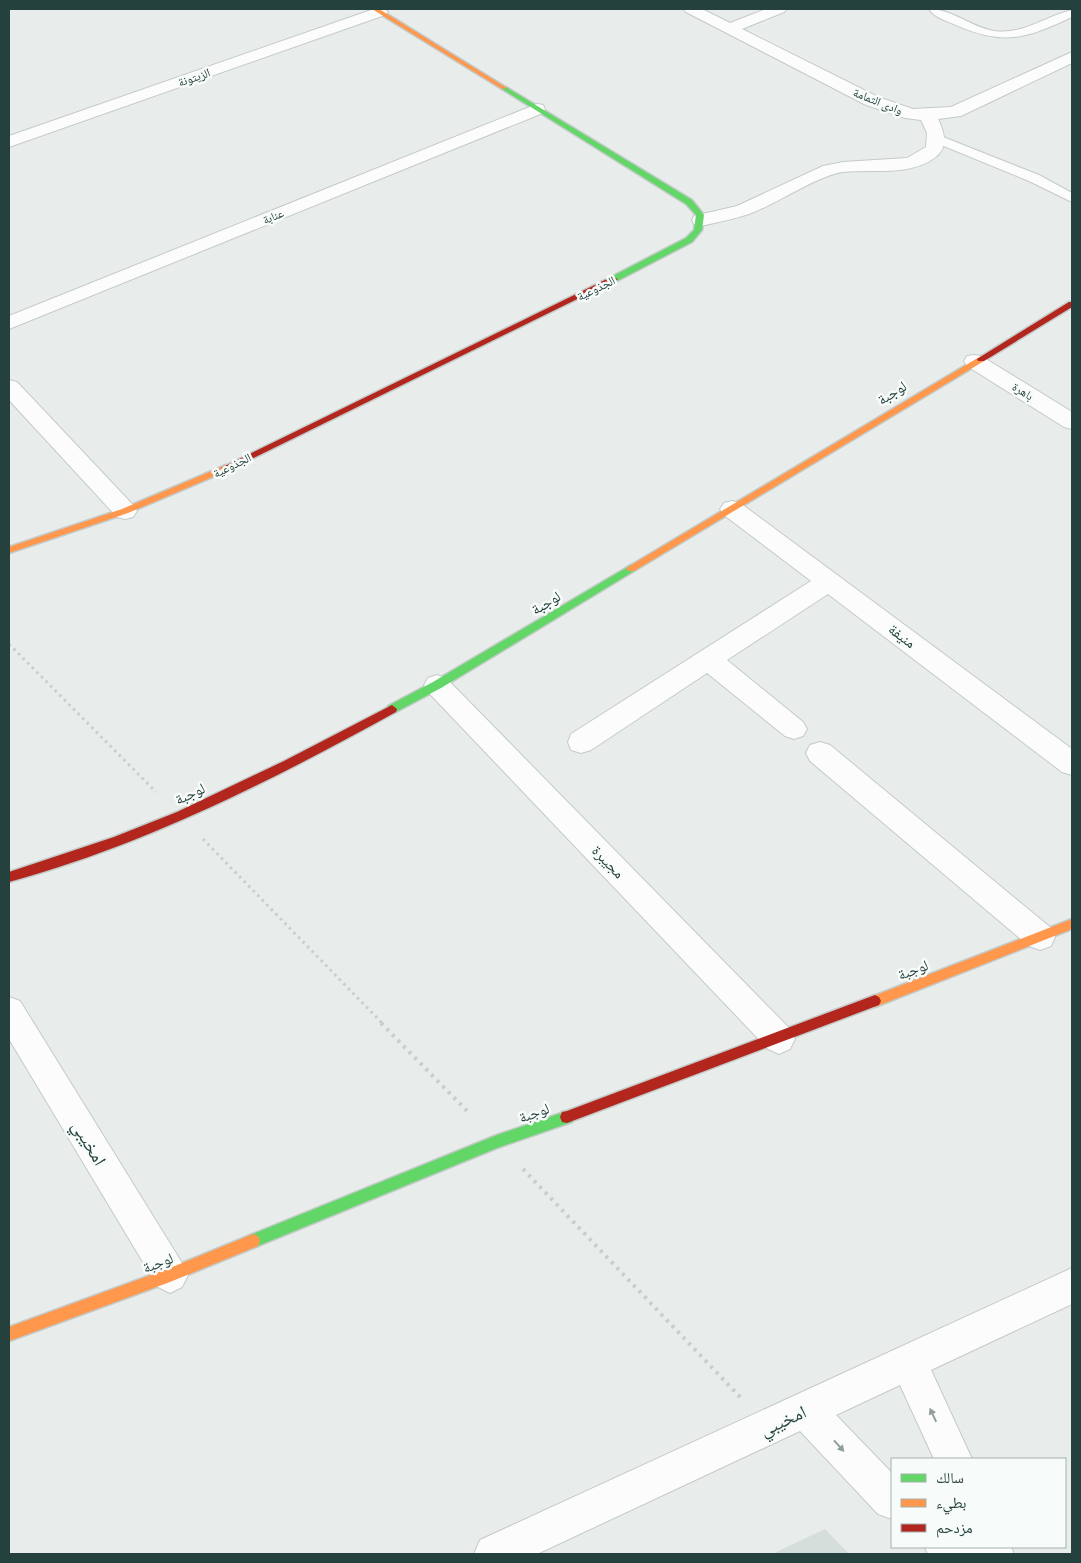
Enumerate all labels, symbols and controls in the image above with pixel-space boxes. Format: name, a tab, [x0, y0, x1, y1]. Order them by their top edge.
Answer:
street label: الزيتونة	[176, 64, 212, 90]
street label: وادى الثمامة	[851, 84, 905, 118]
street label: عنابة	[260, 205, 286, 227]
street label: الجذوعية	[575, 272, 618, 304]
street label: لوجبة	[874, 377, 910, 409]
street label: باهرة	[1009, 379, 1036, 404]
street label: الجذوعية	[211, 449, 254, 481]
street label: لوجبة	[528, 587, 564, 619]
street label: منيفة	[885, 620, 919, 652]
street label: لوجبة	[172, 779, 208, 809]
street label: مجيبرة	[588, 842, 628, 882]
street label: لوجبة	[895, 956, 931, 984]
street label: لوجبة	[516, 1099, 552, 1127]
street label: امخيبي	[64, 1117, 111, 1171]
street label: لوجبة	[140, 1249, 176, 1277]
street label: امخيبي	[756, 1401, 811, 1444]
one-way arrow	[929, 1408, 937, 1422]
one-way arrow	[833, 1440, 845, 1452]
legend	[891, 1458, 1066, 1548]
text: سالك	[936, 1469, 964, 1487]
text: بطيء	[936, 1494, 966, 1515]
text: مزدحم	[936, 1519, 973, 1538]

